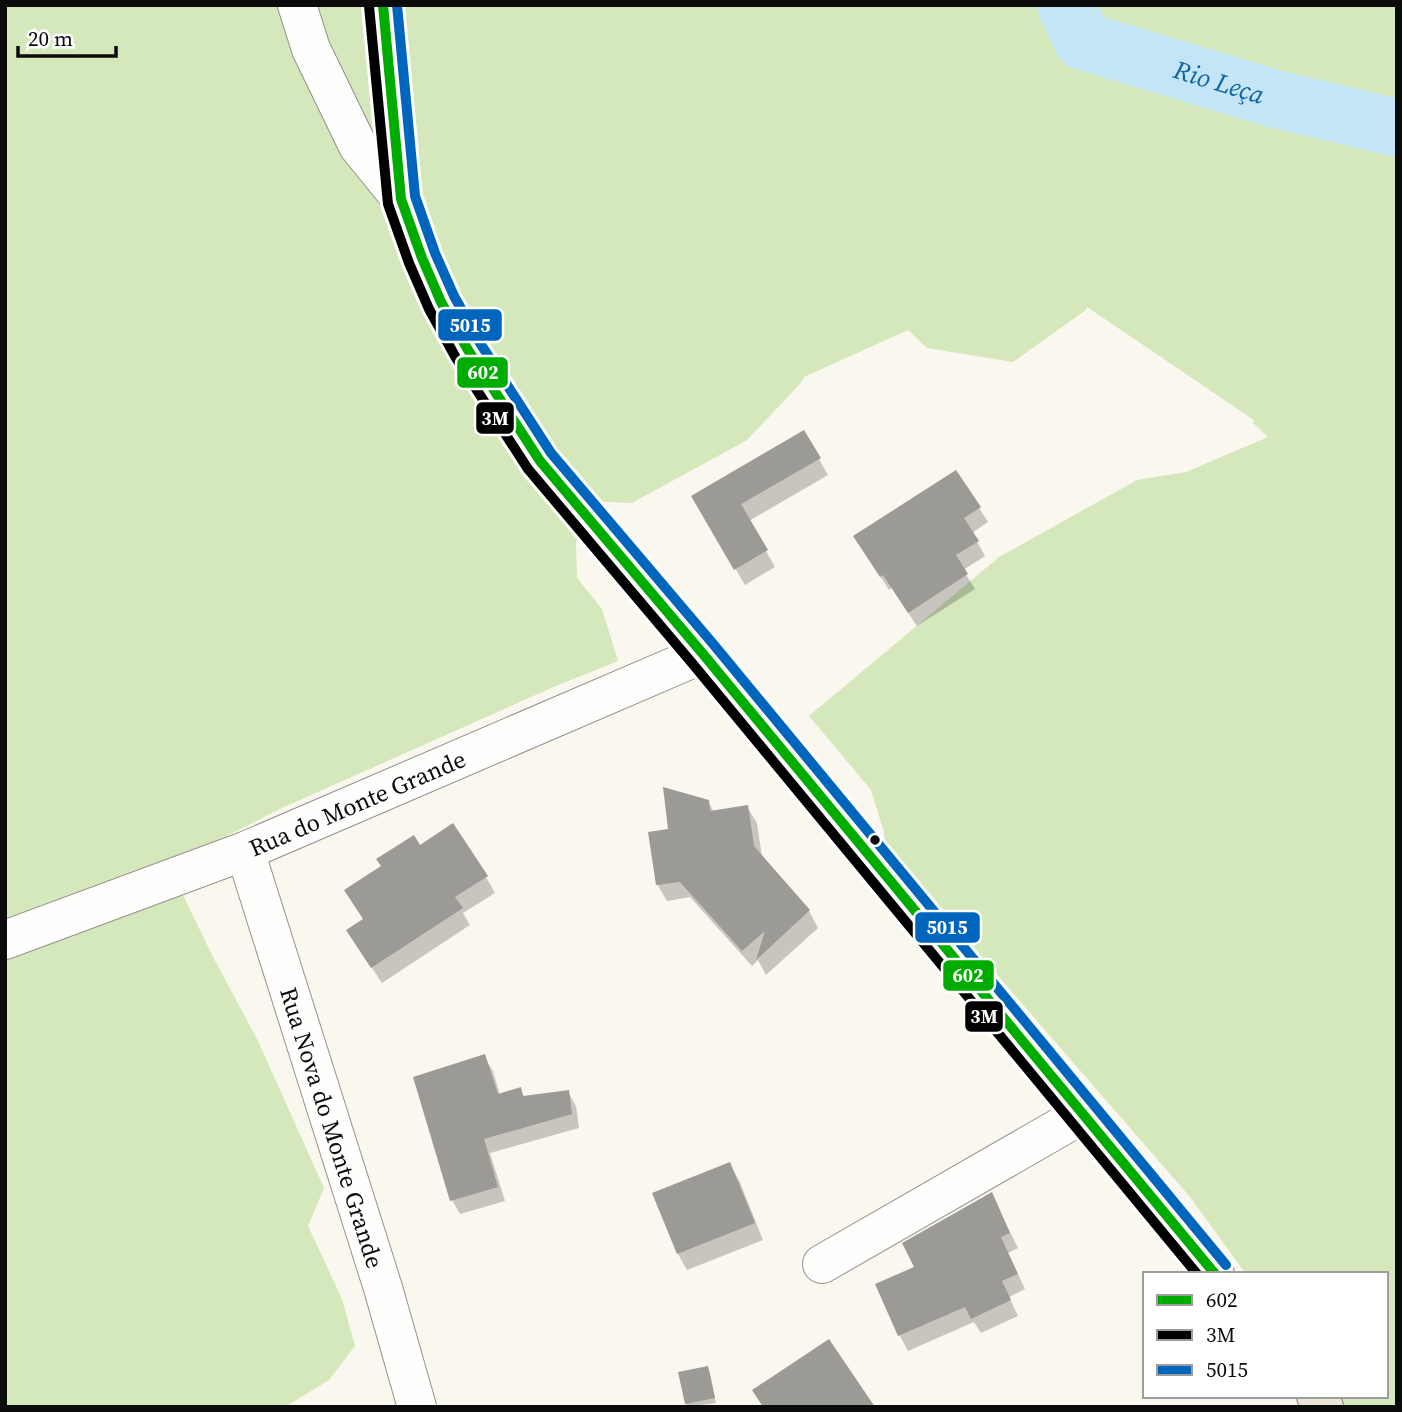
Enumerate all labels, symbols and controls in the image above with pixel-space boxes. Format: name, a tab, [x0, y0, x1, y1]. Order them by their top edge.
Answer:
scale bar	[18, 14, 116, 58]
text: 20 m	[28, 24, 73, 53]
water label: Rio Leça	[1169, 51, 1269, 113]
line badge: 5015	[437, 308, 503, 342]
text: 5015	[449, 312, 491, 338]
line badge: 602	[456, 356, 509, 389]
text: 602	[468, 359, 498, 385]
line badge: 3M	[475, 401, 515, 435]
text: 3M	[481, 405, 509, 431]
street label: Rua do Monte Grande	[244, 742, 471, 864]
unlabelled marker	[868, 833, 882, 847]
line badge: 5015	[914, 911, 981, 944]
text: 5015	[926, 914, 968, 940]
line badge: 602	[942, 959, 995, 992]
text: 602	[953, 962, 983, 988]
street label: Rua Nova do Monte Grande	[272, 983, 392, 1272]
line badge: 3M	[964, 1000, 1004, 1033]
text: 3M	[970, 1003, 998, 1029]
legend	[1143, 1272, 1388, 1398]
text: 602	[1206, 1285, 1238, 1314]
text: 3M	[1206, 1320, 1235, 1349]
text: 5015	[1206, 1355, 1248, 1384]

